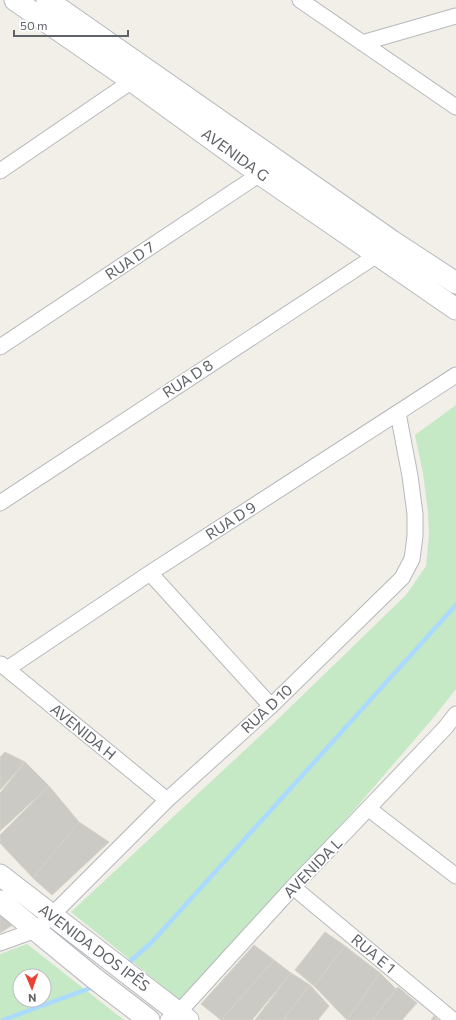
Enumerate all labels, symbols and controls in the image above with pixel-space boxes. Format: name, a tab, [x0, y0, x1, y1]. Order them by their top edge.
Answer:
scale bar	[14, 12, 128, 38]
text: 50 m	[20, 18, 48, 32]
street label: AVENIDA G	[198, 124, 273, 185]
street label: RUA D 7	[101, 237, 157, 283]
street label: RUA D 8	[159, 355, 216, 401]
street label: RUA D 9	[202, 497, 259, 543]
street label: RUA D 10	[237, 680, 296, 737]
street label: AVENIDA H	[47, 699, 120, 763]
street label: AVENIDA L	[279, 833, 346, 901]
street label: AVENIDA DOS IPÊS	[36, 899, 154, 995]
street label: RUA E 1	[348, 930, 399, 977]
north arrow	[12, 968, 52, 1008]
text: N	[28, 992, 37, 1005]

